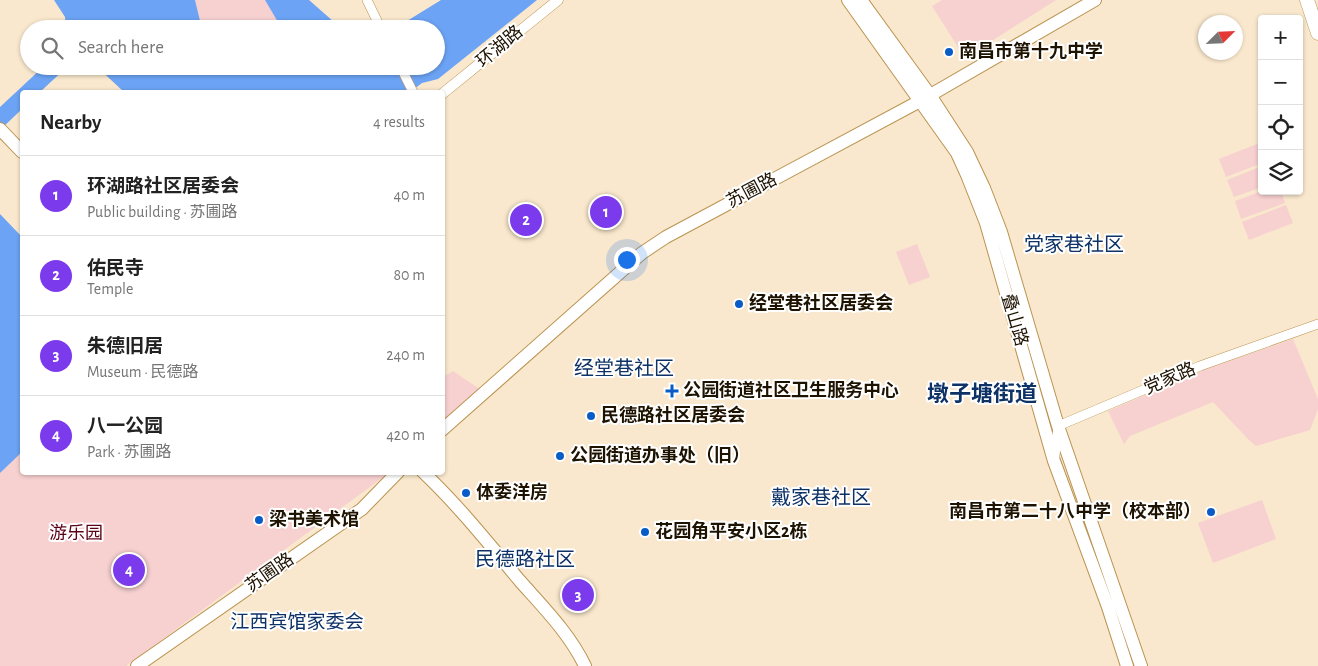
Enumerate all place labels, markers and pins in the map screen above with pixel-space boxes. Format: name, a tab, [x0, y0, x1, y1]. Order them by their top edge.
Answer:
place label: 南昌市第十九中学	[959, 41, 1103, 61]
marker: 南昌市第十九中学	[943, 46, 955, 58]
pin: 1	[590, 193, 622, 231]
pin: 2	[510, 201, 542, 239]
place label: 经堂巷社区居委会	[749, 293, 893, 313]
marker: 经堂巷社区居委会	[733, 298, 745, 310]
place label: 公园街道社区卫生服务中心	[683, 380, 899, 400]
marker: 公园街道社区卫生服务中心	[665, 384, 679, 398]
place label: 民德路社区居委会	[601, 405, 745, 425]
marker: 民德路社区居委会	[585, 410, 597, 422]
place label: 公园街道办事处（旧）	[570, 445, 750, 465]
marker: 公园街道办事处（旧）	[554, 450, 566, 462]
place label: 体委洋房	[476, 482, 548, 502]
marker: 体委洋房	[460, 487, 472, 499]
place label: 南昌市第二十八中学（校本部）	[949, 501, 1201, 521]
marker: 南昌市第二十八中学（校本部）	[1205, 506, 1217, 518]
place label: 梁书美术馆	[269, 509, 359, 529]
marker: 梁书美术馆	[253, 514, 265, 526]
place label: 花园角平安小区2栋	[655, 520, 807, 541]
marker: 花园角平安小区2栋	[639, 526, 651, 538]
pin: 4	[113, 551, 145, 589]
pin: 3	[562, 576, 594, 614]

